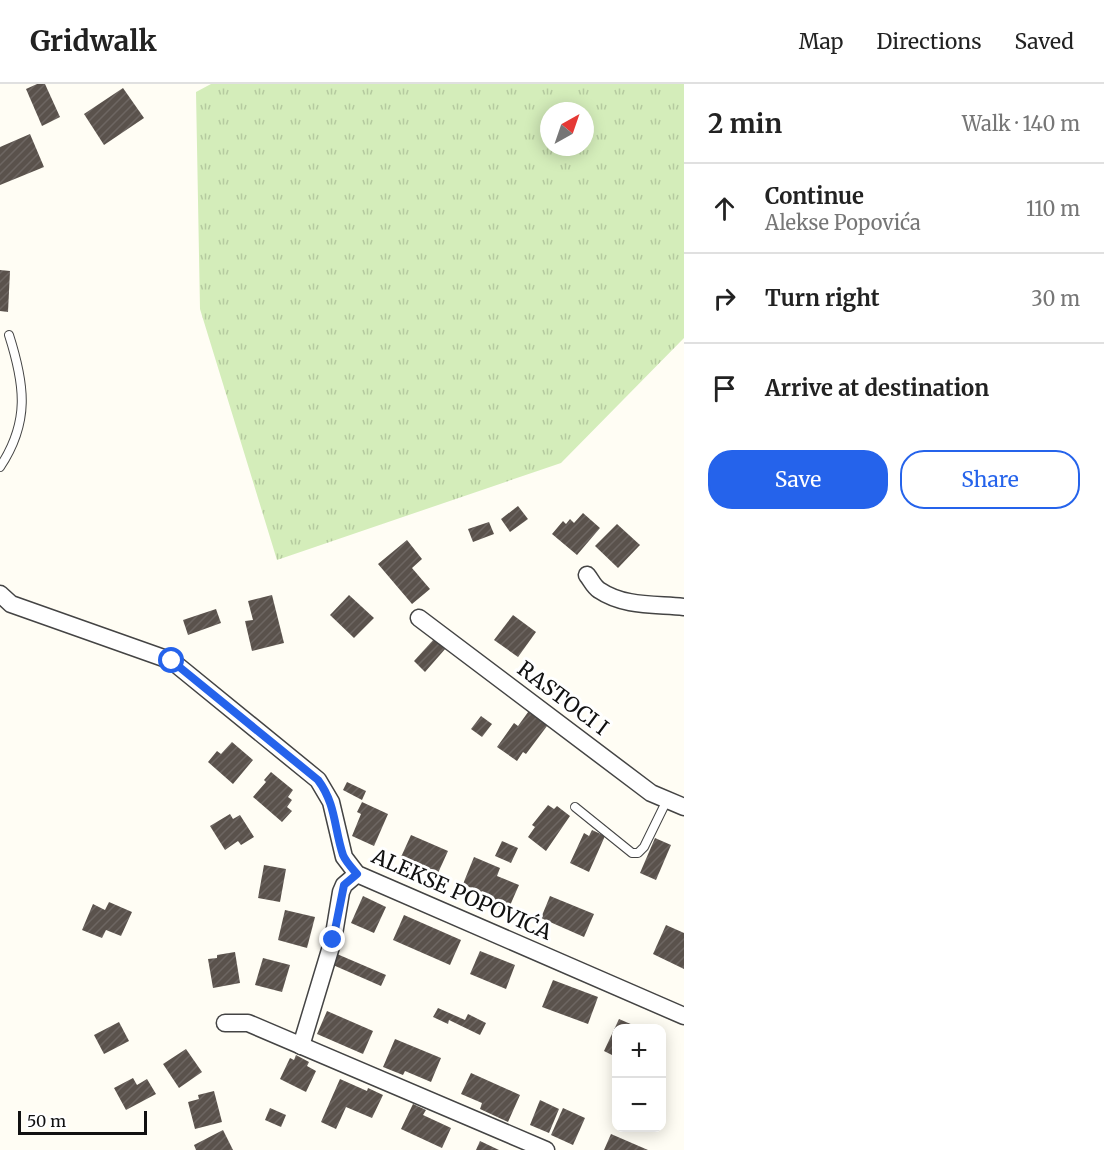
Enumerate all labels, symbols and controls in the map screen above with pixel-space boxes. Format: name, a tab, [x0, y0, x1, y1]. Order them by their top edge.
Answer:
text: Gridwalk	[30, 23, 157, 59]
text: Map	[799, 28, 843, 55]
text: Directions	[876, 28, 981, 55]
text: Saved	[1014, 28, 1074, 55]
north arrow	[540, 102, 594, 156]
text: 2 min	[708, 107, 782, 140]
text: Walk · 140 m	[962, 111, 1080, 136]
text: Continue	[765, 182, 864, 210]
icon: ahead	[708, 192, 741, 225]
text: 110 m	[1026, 196, 1080, 221]
text: Alekse Popovića	[765, 210, 921, 235]
icon: right	[708, 282, 741, 315]
text: Turn right	[765, 284, 879, 312]
text: 30 m	[1031, 286, 1080, 311]
icon: arrive	[708, 372, 741, 405]
text: Arrive at destination	[765, 374, 989, 402]
button: Save	[708, 450, 888, 509]
button: Share	[900, 450, 1080, 509]
route start	[158, 647, 184, 673]
street label: RASTOCI I	[512, 655, 614, 741]
street label: ALEKSE POPOVIĆA	[367, 842, 556, 946]
route end	[319, 926, 345, 952]
map controls	[612, 1024, 666, 1132]
button: +	[612, 1024, 666, 1078]
button: −	[612, 1078, 666, 1132]
scale bar	[18, 1108, 147, 1136]
text: 50 m	[27, 1111, 66, 1131]

